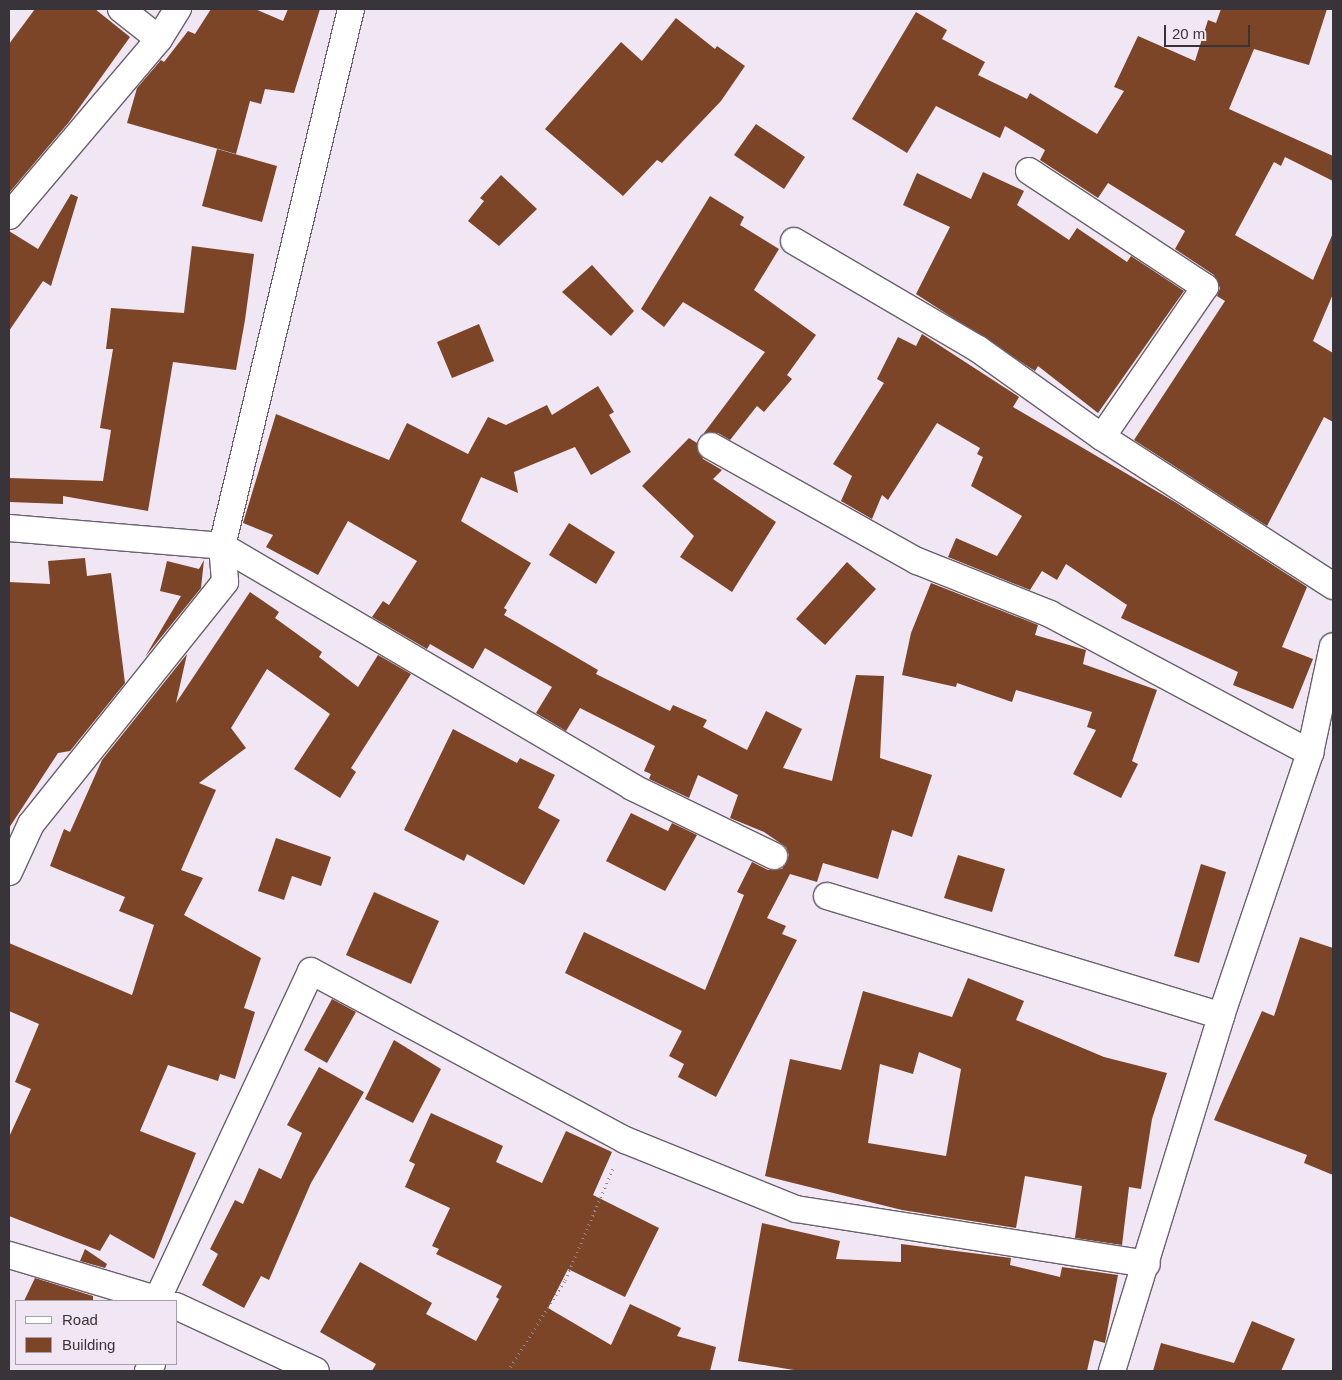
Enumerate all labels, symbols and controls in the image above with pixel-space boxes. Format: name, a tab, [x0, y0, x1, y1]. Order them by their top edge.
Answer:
scale bar	[1167, 15, 1253, 47]
text: 20 m	[1172, 25, 1205, 42]
legend	[15, 1300, 178, 1365]
text: Road	[62, 1311, 98, 1328]
text: Building	[62, 1336, 115, 1353]

